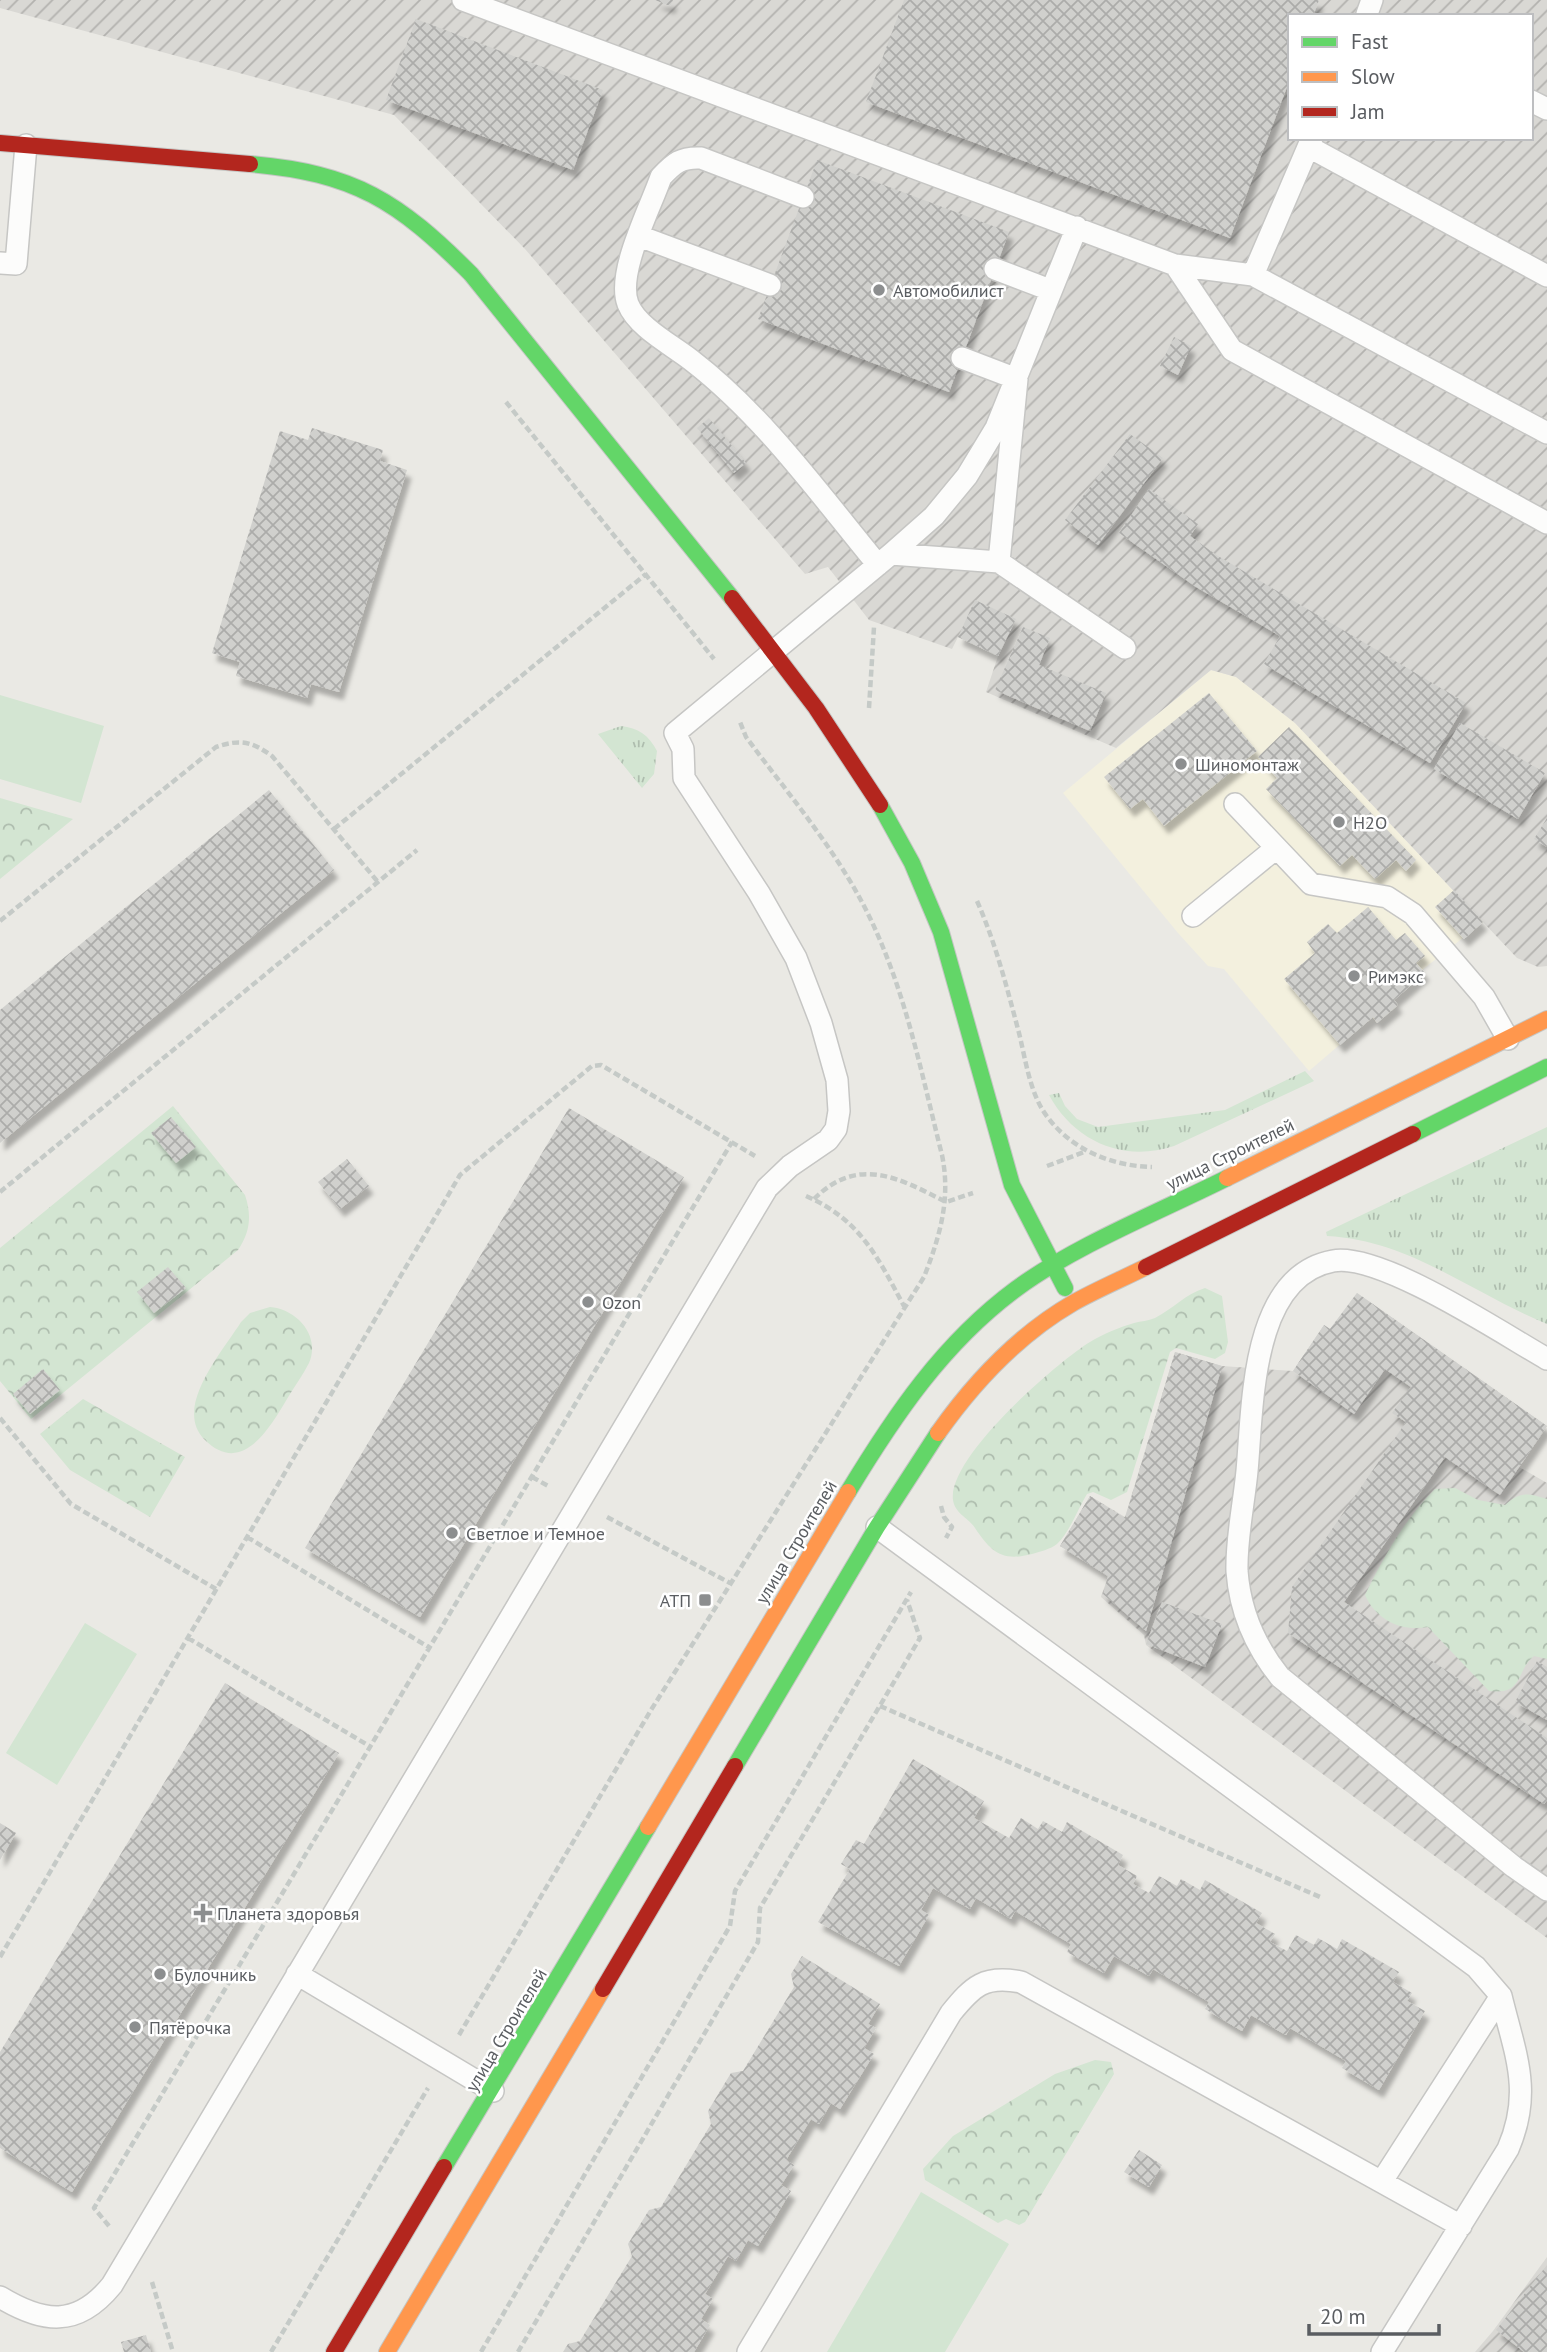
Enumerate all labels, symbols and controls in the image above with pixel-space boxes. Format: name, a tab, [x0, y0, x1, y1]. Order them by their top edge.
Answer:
legend	[1288, 14, 1533, 140]
text: Fast	[1351, 28, 1388, 55]
text: Slow	[1351, 63, 1395, 90]
text: Jam	[1350, 98, 1385, 125]
place label: Автомобилист	[893, 279, 1004, 302]
marker: Автомобилист	[871, 282, 887, 298]
place label: Шиномонтаж	[1195, 753, 1299, 776]
marker: Шиномонтаж	[1173, 756, 1189, 772]
place label: H2O	[1353, 811, 1387, 834]
marker: H2O	[1331, 814, 1347, 830]
place label: Римэкс	[1368, 965, 1424, 988]
marker: Римэкс	[1346, 968, 1362, 984]
street label: улица Строителей	[1162, 1113, 1298, 1195]
place label: Ozon	[602, 1291, 641, 1314]
marker: Ozon	[580, 1294, 596, 1310]
street label: улица Строителей	[750, 1476, 842, 1608]
place label: Светлое и Темное	[466, 1522, 605, 1545]
marker: Светлое и Темное	[444, 1525, 460, 1541]
place label: АТП	[660, 1589, 691, 1612]
marker: АТП	[697, 1592, 713, 1608]
place label: Планета здоровья	[217, 1902, 359, 1925]
marker: Планета здоровья	[195, 1905, 211, 1921]
place label: Булочникь	[174, 1963, 256, 1986]
street label: улица Строителей	[460, 1964, 552, 2096]
marker: Булочникь	[152, 1966, 168, 1982]
place label: Пятёрочка	[149, 2016, 231, 2039]
marker: Пятёрочка	[127, 2019, 143, 2035]
scale bar	[1309, 2292, 1438, 2336]
text: 20 m	[1320, 2303, 1366, 2330]

